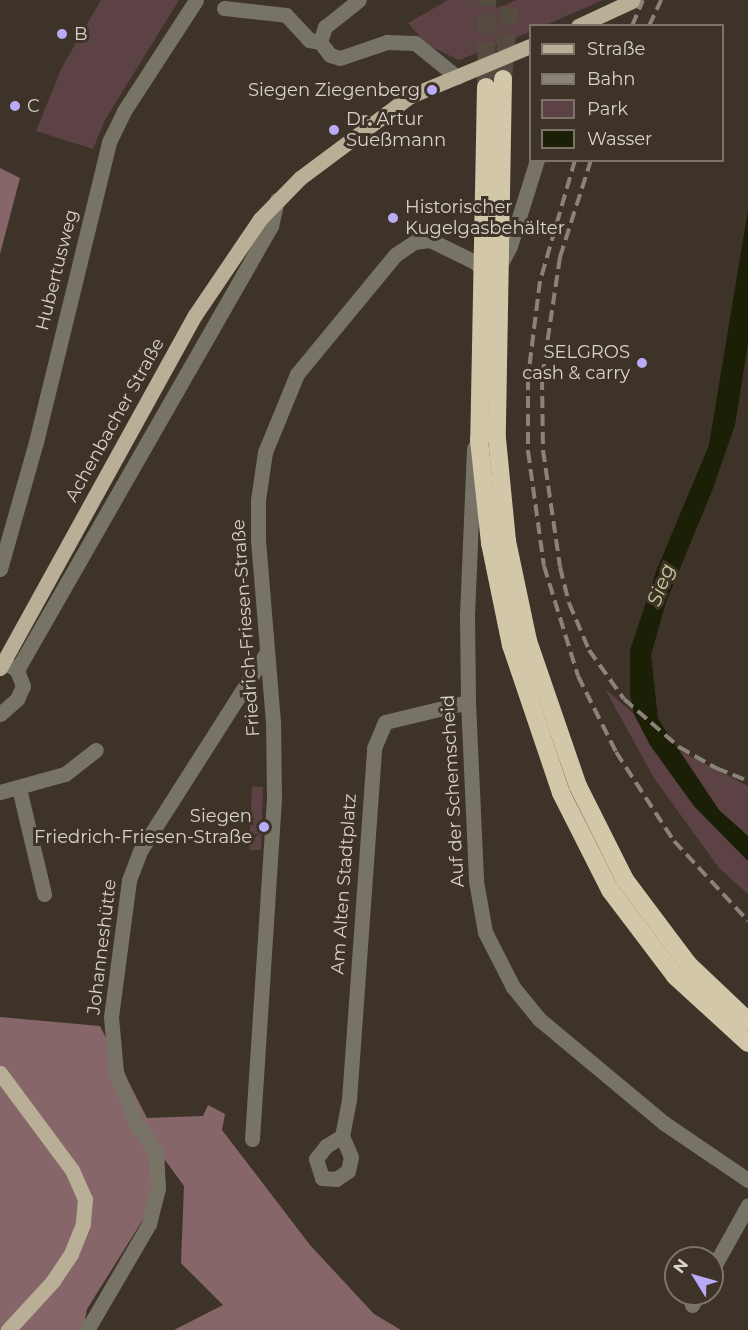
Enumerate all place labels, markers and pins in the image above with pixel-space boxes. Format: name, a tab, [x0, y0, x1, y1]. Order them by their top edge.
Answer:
place label: B	[74, 23, 88, 45]
marker: B	[55, 27, 69, 41]
place label: Siegen Ziegenberg	[248, 79, 420, 101]
marker: Siegen Ziegenberg	[425, 83, 439, 97]
place label: C	[27, 95, 40, 117]
marker: C	[8, 99, 22, 113]
place label: Dr. Artur Sueßmann	[346, 109, 446, 152]
marker: Dr. Artur Sueßmann	[327, 123, 341, 137]
place label: Historischer Kugelgasbehälter	[405, 197, 565, 240]
marker: Historischer Kugelgasbehälter	[386, 211, 400, 225]
place label: SELGROS cash & carry	[522, 342, 630, 385]
marker: SELGROS cash & carry	[635, 356, 649, 370]
place label: Siegen Friedrich-Friesen-Straße	[34, 806, 252, 848]
marker: Siegen Friedrich-Friesen-Straße	[257, 820, 271, 834]

